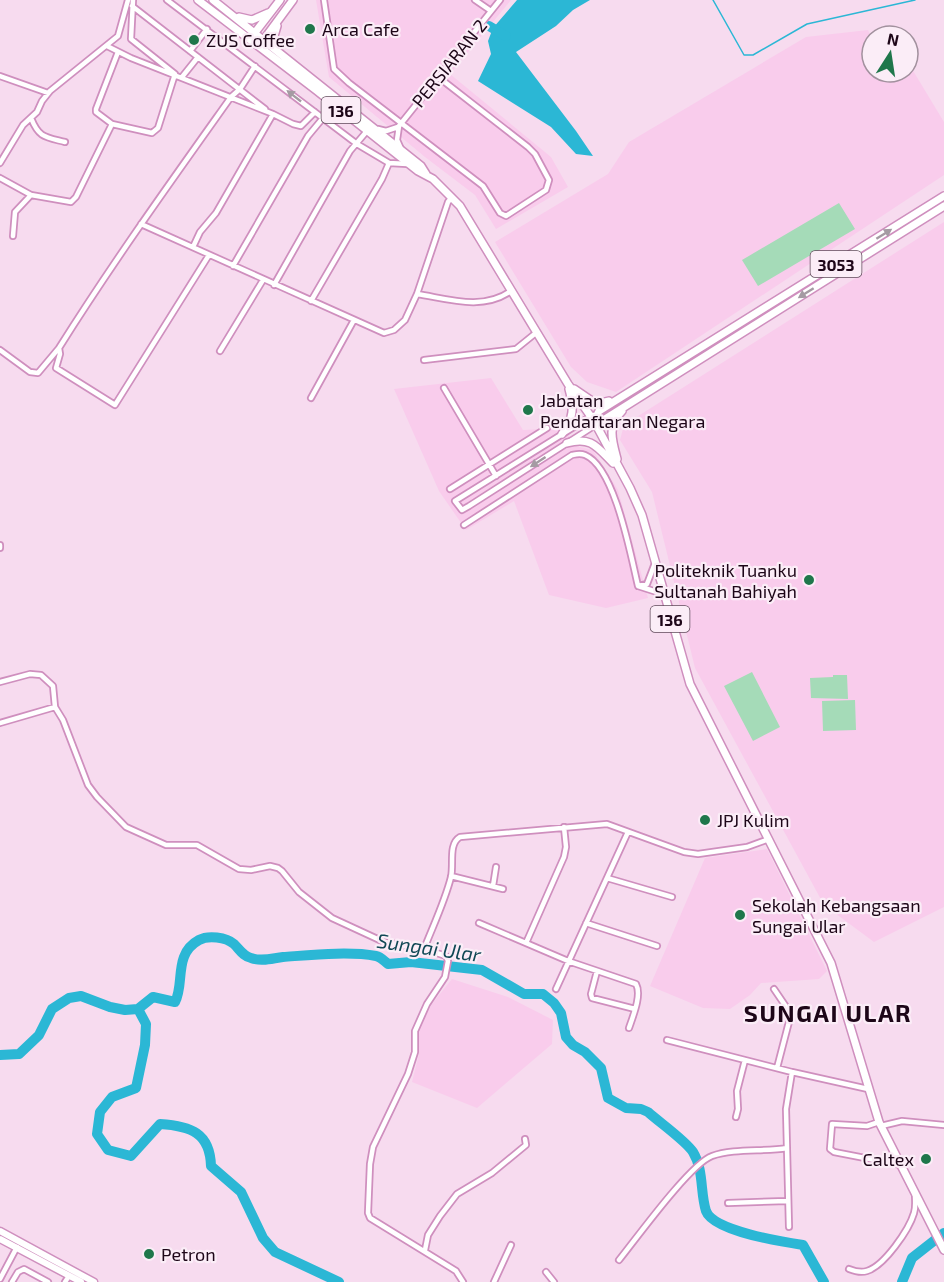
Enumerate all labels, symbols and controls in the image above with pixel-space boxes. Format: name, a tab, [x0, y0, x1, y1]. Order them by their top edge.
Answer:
street label: PERSIARAN 2	[407, 15, 491, 111]
place label: Arca Cafe	[322, 18, 399, 40]
marker: Arca Cafe	[303, 22, 317, 36]
north arrow	[860, 24, 920, 84]
text: N	[886, 28, 901, 49]
place label: ZUS Coffee	[206, 29, 295, 51]
marker: ZUS Coffee	[187, 33, 201, 47]
one-way arrow	[286, 90, 302, 102]
road number: 136	[322, 97, 360, 123]
one-way arrow	[876, 228, 892, 239]
road number: 3053	[810, 251, 862, 277]
one-way arrow	[798, 287, 814, 298]
place label: Jabatan Pendaftaran Negara	[540, 389, 705, 432]
marker: Jabatan Pendaftaran Negara	[521, 403, 535, 417]
one-way arrow	[530, 456, 546, 467]
place label: Politeknik Tuanku Sultanah Bahiyah	[654, 559, 797, 602]
marker: Politeknik Tuanku Sultanah Bahiyah	[802, 573, 816, 587]
road number: 136	[650, 606, 690, 632]
place label: JPJ Kulim	[717, 809, 790, 831]
marker: JPJ Kulim	[698, 813, 712, 827]
place label: Sekolah Kebangsaan Sungai Ular	[752, 894, 921, 937]
marker: Sekolah Kebangsaan Sungai Ular	[733, 908, 747, 922]
water label: Sungai Ular	[375, 928, 484, 966]
district label: SUNGAI ULAR	[744, 998, 912, 1027]
place label: Caltex	[863, 1148, 914, 1170]
marker: Caltex	[919, 1152, 933, 1166]
place label: Petron	[161, 1243, 216, 1265]
marker: Petron	[142, 1247, 156, 1261]

